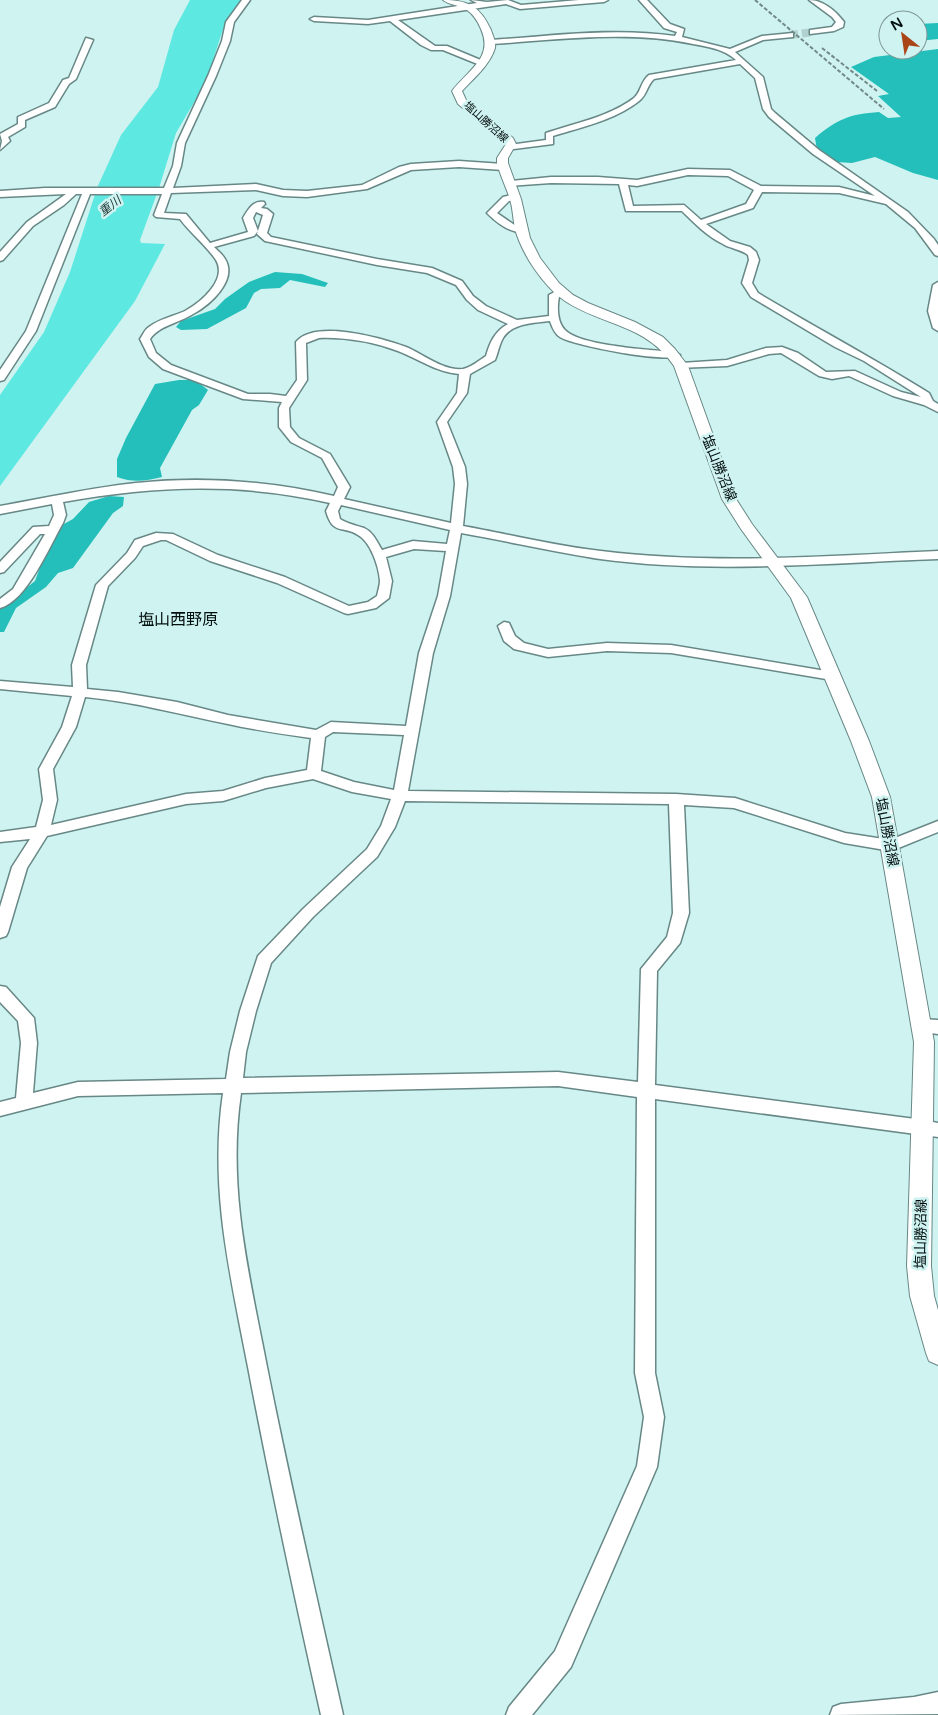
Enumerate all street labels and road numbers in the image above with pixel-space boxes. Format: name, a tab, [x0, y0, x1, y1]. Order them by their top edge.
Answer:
street label: 塩山勝沼線	[461, 99, 511, 145]
street label: 塩山勝沼線	[698, 432, 740, 504]
street label: 塩山勝沼線	[872, 796, 902, 868]
street label: 塩山勝沼線	[912, 1199, 930, 1269]

